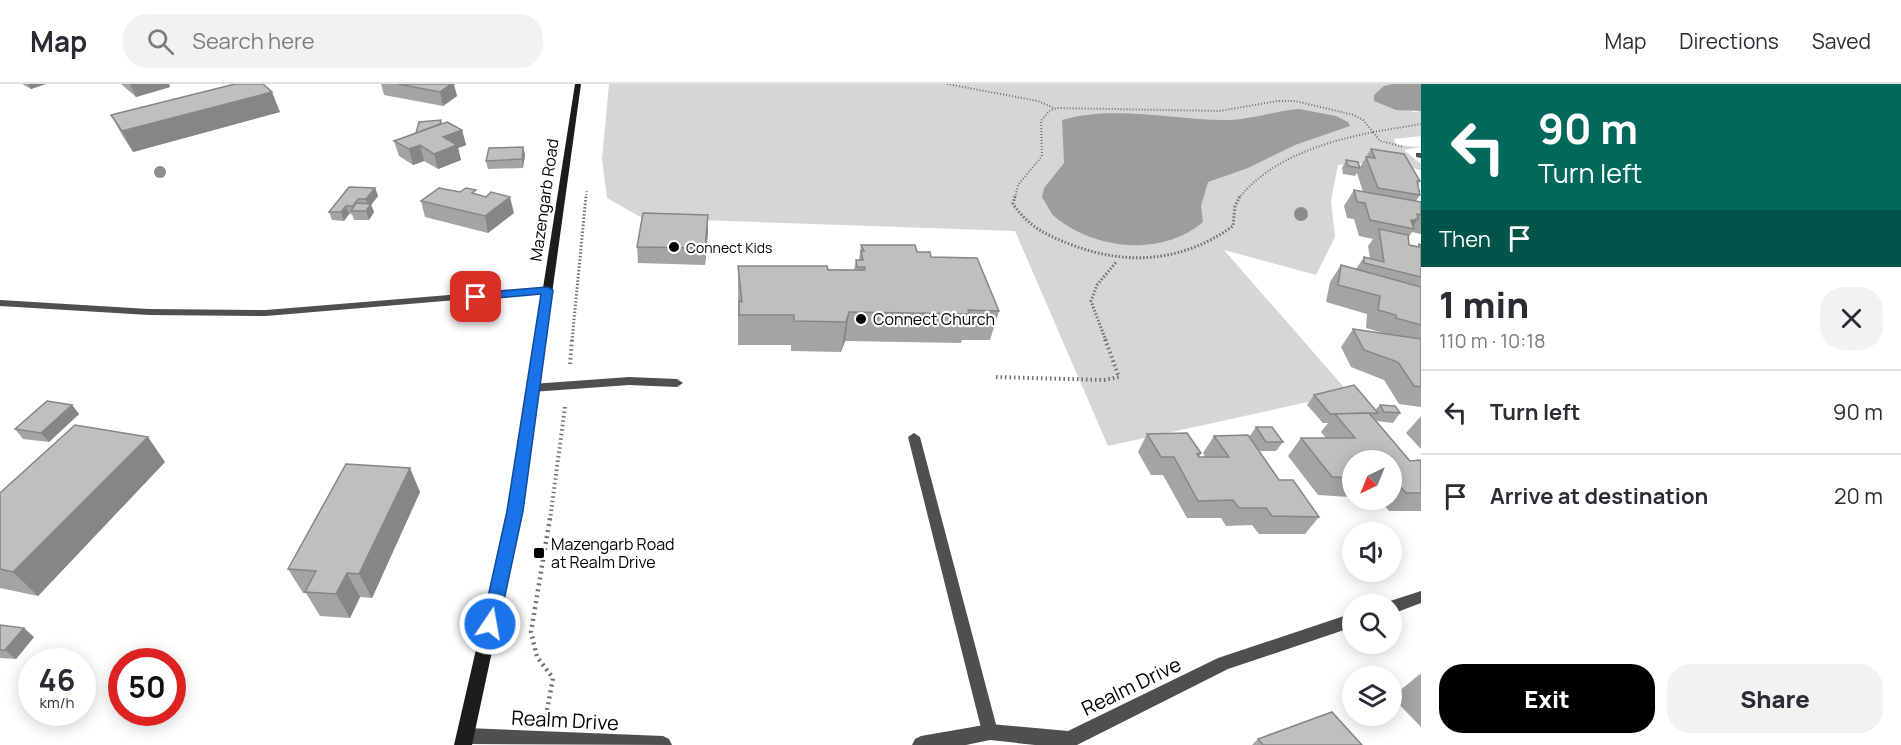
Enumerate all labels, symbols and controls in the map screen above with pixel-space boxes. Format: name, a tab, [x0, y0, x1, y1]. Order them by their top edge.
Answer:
search box	[123, 14, 543, 68]
text: Map	[30, 22, 87, 60]
icon: search	[144, 25, 177, 58]
text: Search here	[192, 26, 315, 56]
text: Map	[1605, 27, 1646, 55]
text: Directions	[1679, 27, 1779, 55]
text: Saved	[1812, 27, 1871, 55]
text: 90 m	[1538, 99, 1638, 157]
icon: left	[1439, 108, 1517, 186]
street label: Mazengarb Road	[525, 137, 563, 263]
text: Turn left	[1538, 154, 1642, 191]
icon: arrive	[1503, 222, 1536, 255]
text: Then	[1439, 224, 1491, 254]
place label: Connect Kids	[686, 238, 772, 257]
marker: Connect Kids	[667, 240, 681, 254]
pin	[450, 271, 501, 322]
icon: arrive	[459, 280, 492, 313]
text: 1 min	[1439, 280, 1529, 329]
button: close	[1820, 287, 1883, 350]
place label: Connect Church	[873, 308, 995, 330]
marker: Connect Church	[854, 312, 868, 326]
text: 110 m · 10:18	[1439, 327, 1546, 354]
icon: left	[1439, 396, 1472, 429]
text: Turn left	[1490, 397, 1580, 427]
text: 90 m	[1833, 397, 1883, 427]
north arrow	[1342, 450, 1402, 510]
map controls	[1342, 450, 1402, 726]
icon: arrive	[1439, 480, 1472, 513]
text: Arrive at destination	[1490, 481, 1708, 511]
text: 20 m	[1834, 481, 1883, 511]
button: sound	[1342, 522, 1402, 582]
place label: Mazengarb Road at Realm Drive	[551, 533, 675, 573]
marker: Mazengarb Road at Realm Drive	[532, 546, 546, 560]
position arrow	[458, 592, 522, 656]
button: search	[1342, 594, 1402, 654]
speed limit sign: 50	[108, 648, 186, 726]
street label: Realm Drive	[1077, 650, 1185, 722]
text: 46	[39, 659, 75, 700]
button: Exit	[1439, 664, 1655, 733]
button: Share	[1667, 664, 1883, 733]
button: layers	[1342, 666, 1402, 726]
text: km/h	[40, 692, 74, 713]
street label: Realm Drive	[511, 704, 619, 736]

